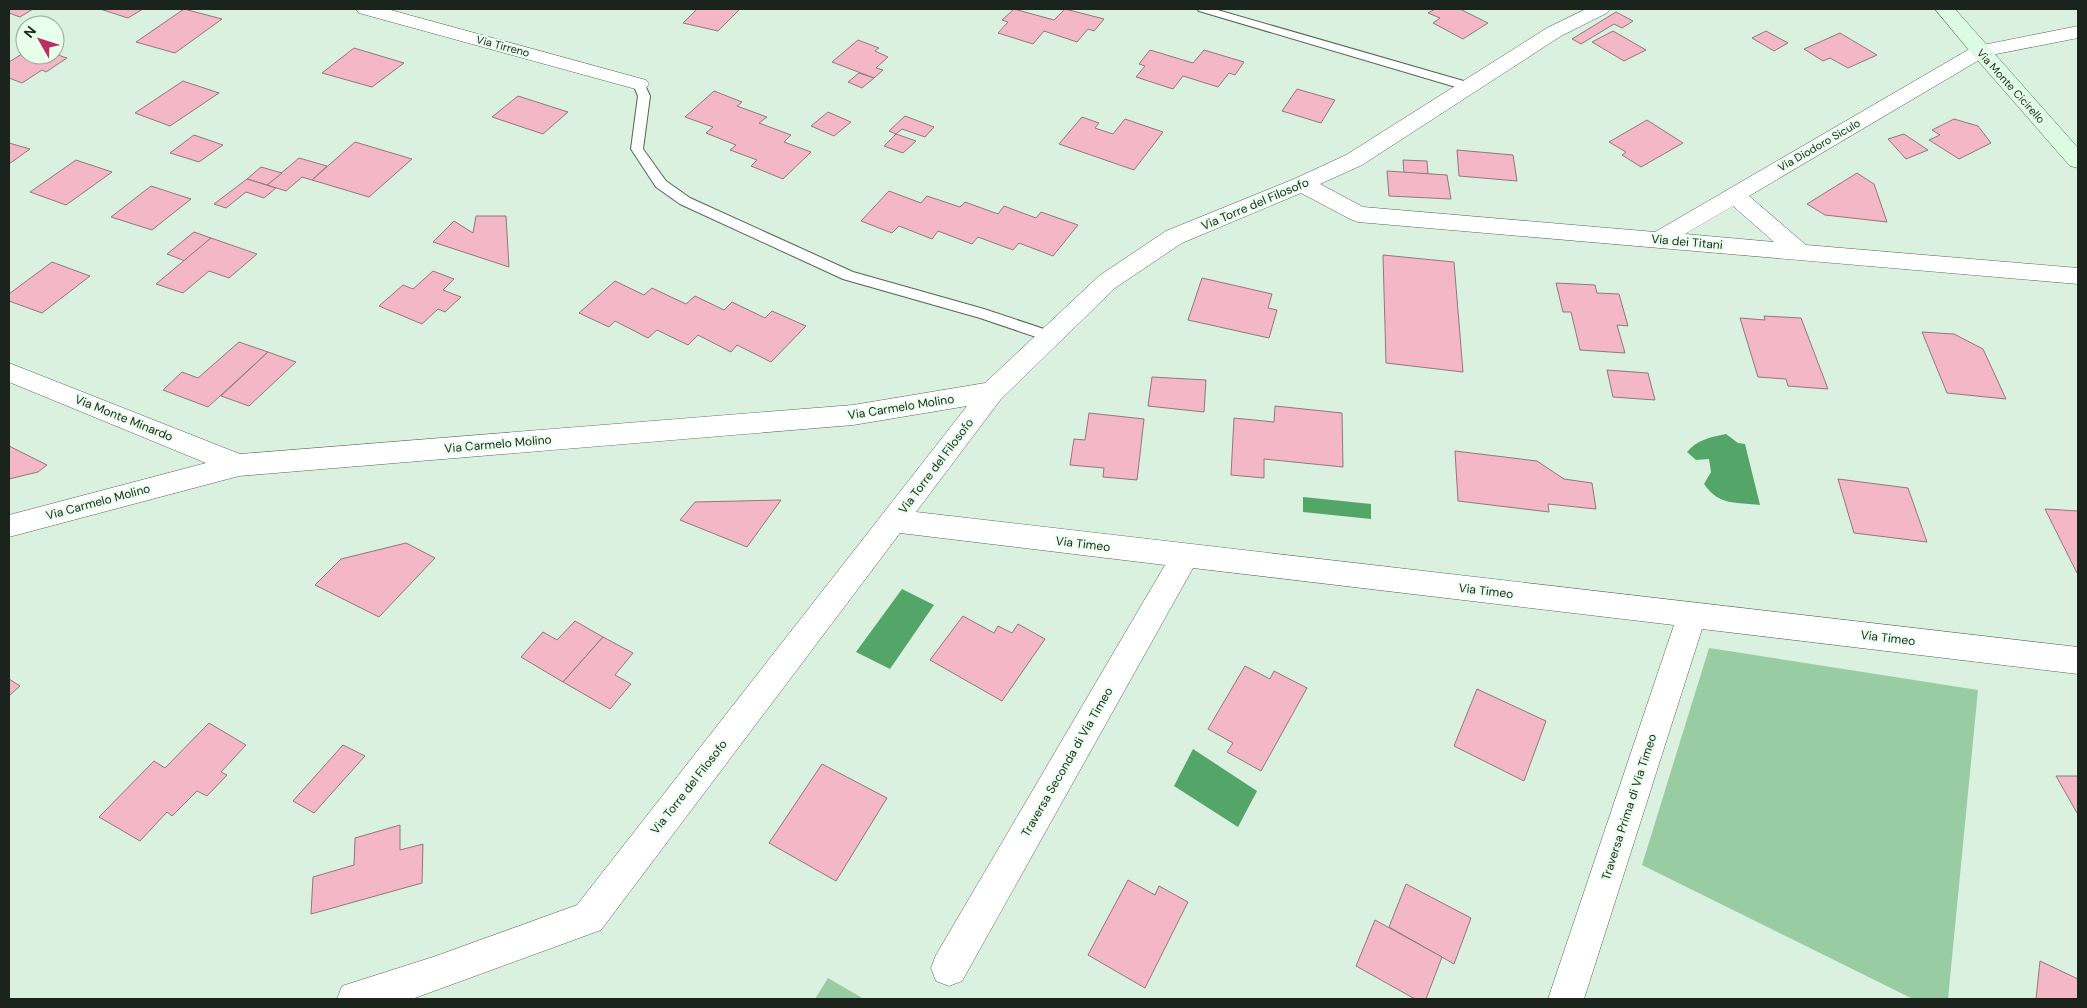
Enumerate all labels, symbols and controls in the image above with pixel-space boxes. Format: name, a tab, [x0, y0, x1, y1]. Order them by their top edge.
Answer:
north arrow	[15, 15, 65, 65]
text: N	[20, 22, 40, 41]
street label: Via Tirreno	[475, 32, 531, 60]
street label: Via Monte Cicirello	[1974, 46, 2048, 126]
street label: Via Diodoro Siculo	[1775, 116, 1863, 174]
street label: Via Torre del Filosofo	[1199, 174, 1311, 234]
street label: Via dei Titani	[1651, 231, 1724, 253]
street label: Via Monte Minardo	[73, 391, 175, 445]
street label: Via Carmelo Molino	[847, 391, 955, 423]
street label: Via Torre del Filosofo	[895, 415, 977, 517]
street label: Via Carmelo Molino	[444, 431, 552, 457]
street label: Via Carmelo Molino	[44, 480, 152, 524]
street label: Via Timeo	[1055, 533, 1111, 555]
street label: Via Timeo	[1458, 580, 1514, 602]
street label: Via Timeo	[1860, 627, 1916, 649]
street label: Traversa Seconda di Via Timeo	[1018, 684, 1116, 840]
street label: Traversa Prima di Via Timeo	[1598, 732, 1660, 882]
street label: Via Torre del Filosofo	[647, 737, 731, 837]

